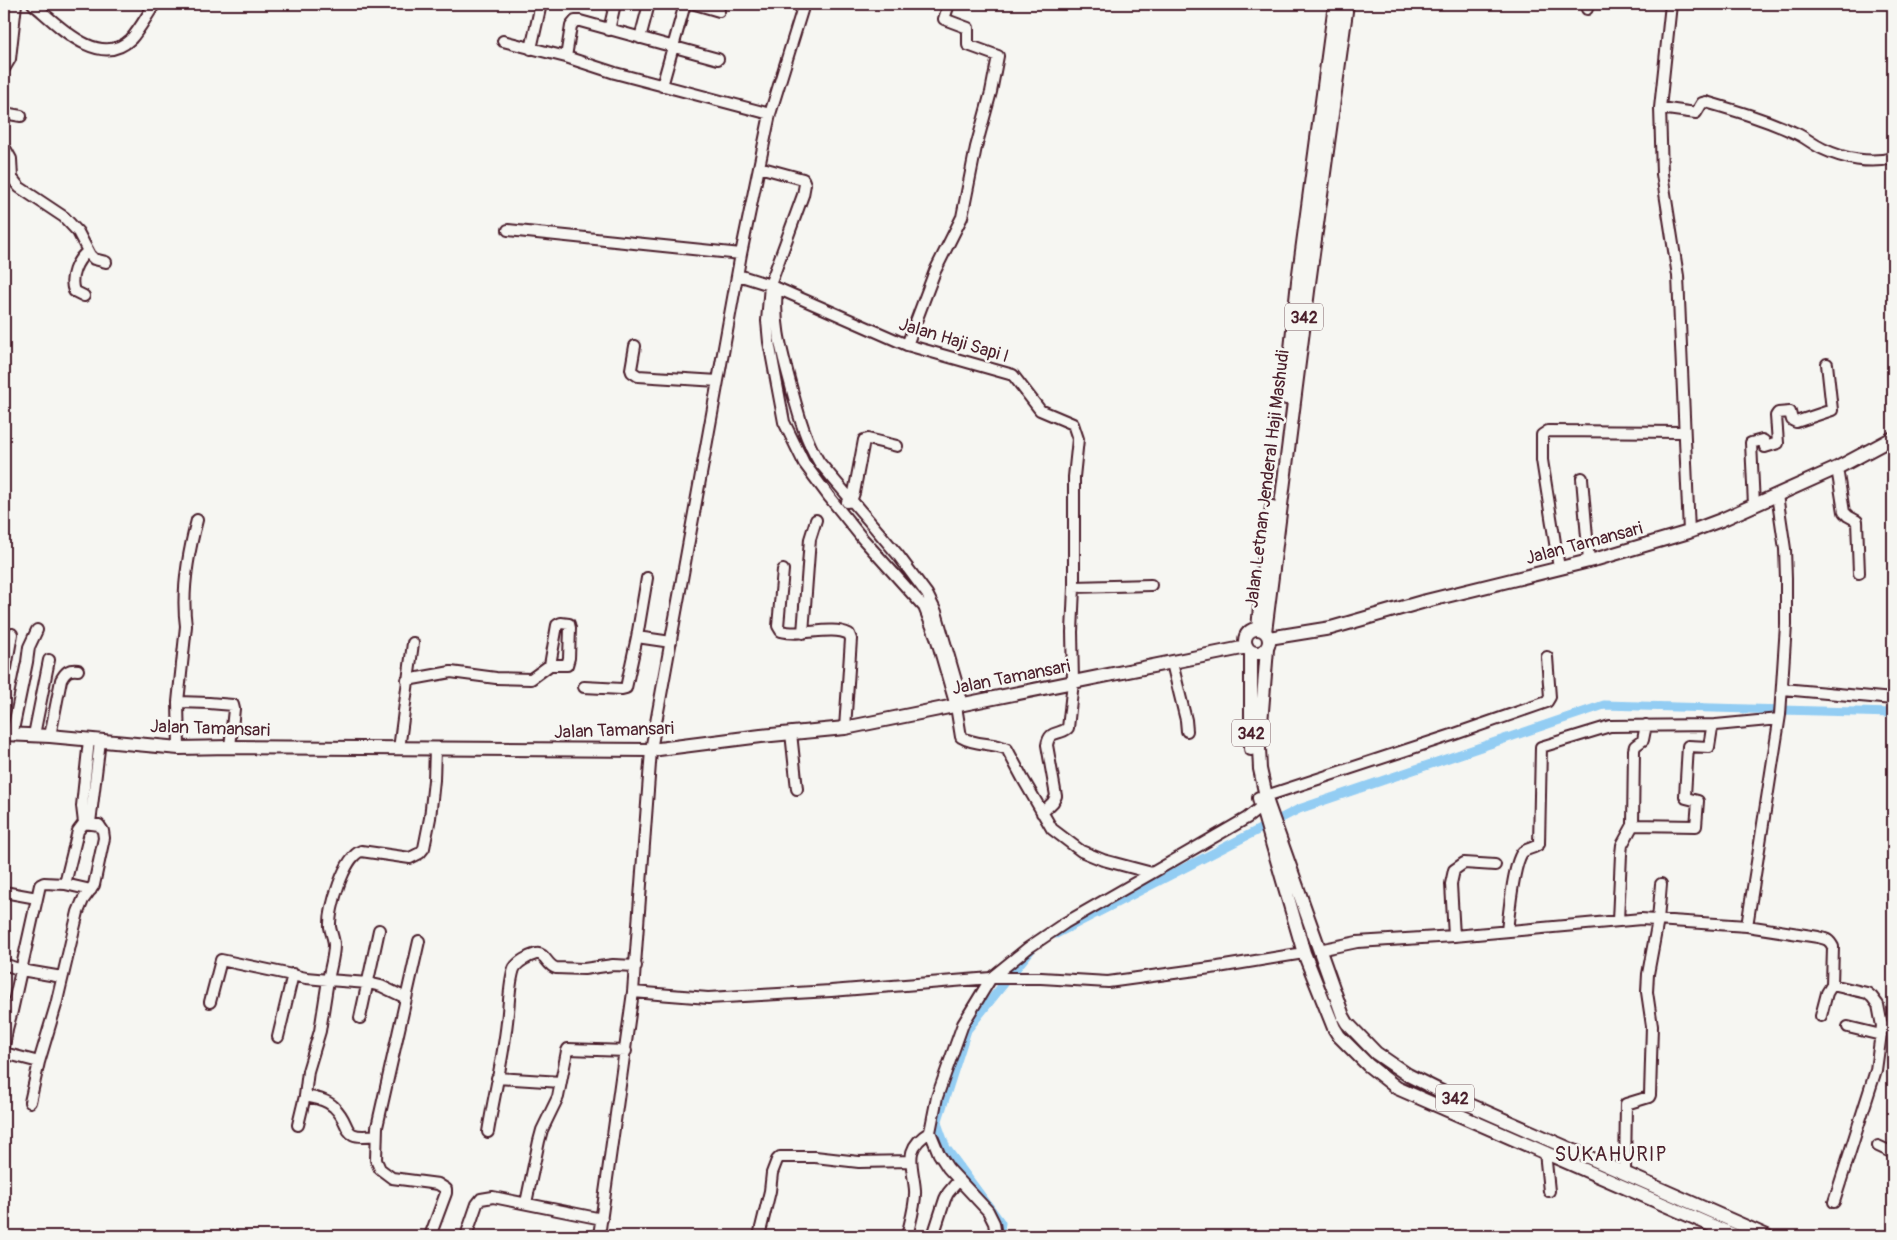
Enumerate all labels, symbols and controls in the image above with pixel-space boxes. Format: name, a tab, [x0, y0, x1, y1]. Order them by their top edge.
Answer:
road number: 342	[1285, 304, 1323, 330]
street label: Jalan Haji Sapi I	[896, 313, 1012, 368]
street label: Jalan Letnan Jenderal Haji Mashudi	[1240, 349, 1295, 609]
street label: Jalan Tamansari	[1523, 517, 1645, 570]
street label: Jalan Tamansari	[950, 655, 1072, 700]
street label: Jalan Tamansari	[150, 715, 270, 742]
street label: Jalan Tamansari	[554, 717, 674, 744]
road number: 342	[1232, 720, 1270, 746]
road number: 342	[1436, 1084, 1474, 1112]
district label: SUKAHURIP	[1554, 1142, 1668, 1167]

